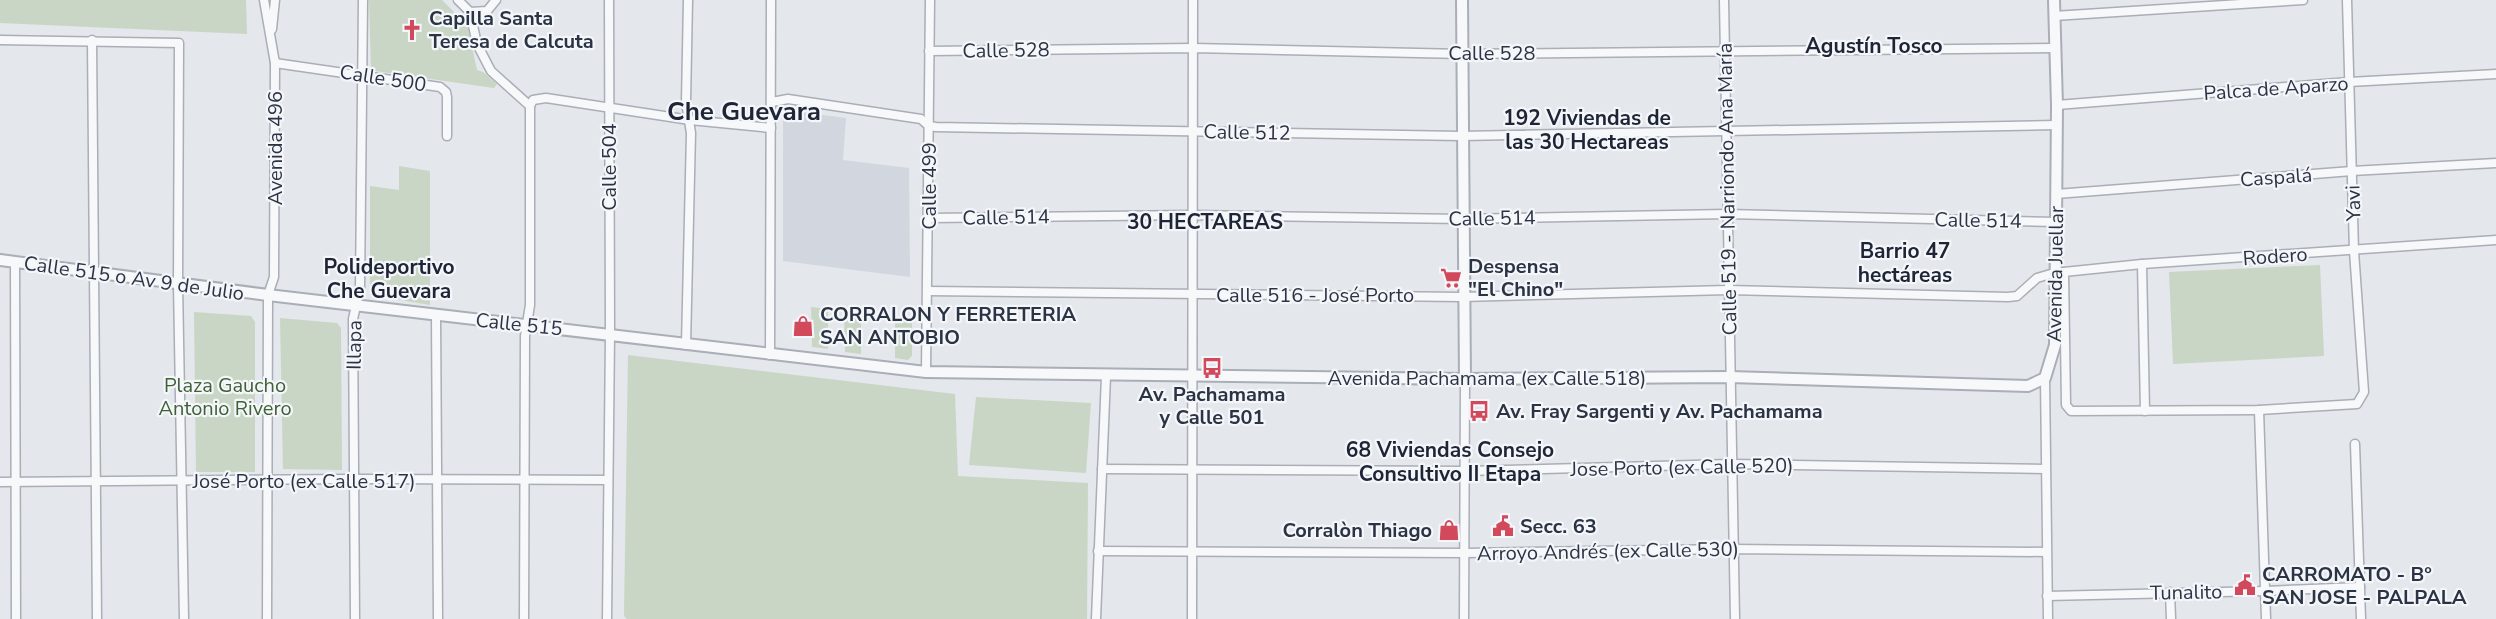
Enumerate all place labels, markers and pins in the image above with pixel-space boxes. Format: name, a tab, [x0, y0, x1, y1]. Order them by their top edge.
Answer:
place label: Capilla Santa Teresa de Calcuta	[429, 5, 594, 55]
church icon: Capilla Santa Teresa de Calcuta	[400, 18, 424, 42]
place label: Despensa "El Chino"	[1468, 253, 1563, 303]
supermarket icon: Despensa "El Chino"	[1439, 266, 1463, 290]
place label: CORRALON Y FERRETERIA SAN ANTOBIO	[820, 301, 1076, 351]
shop icon: CORRALON Y FERRETERIA SAN ANTOBIO	[791, 314, 815, 338]
bus stop icon: Av. Pachamama y Calle 501	[1200, 356, 1224, 380]
place label: Av. Pachamama y Calle 501	[1139, 381, 1285, 431]
place label: Av. Fray Sargenti y Av. Pachamama	[1496, 398, 1823, 425]
bus stop icon: Av. Fray Sargenti y Av. Pachamama	[1467, 399, 1491, 423]
place label: Secc. 63	[1520, 513, 1597, 540]
public building icon: Secc. 63	[1491, 514, 1515, 538]
place label: Corralòn Thiago	[1282, 517, 1432, 544]
shop icon: Corralòn Thiago	[1437, 518, 1461, 542]
place label: CARROMATO - Bº SAN JOSE - PALPALA	[2262, 561, 2467, 611]
public building icon: CARROMATO - Bº SAN JOSE - PALPALA	[2233, 573, 2257, 597]

